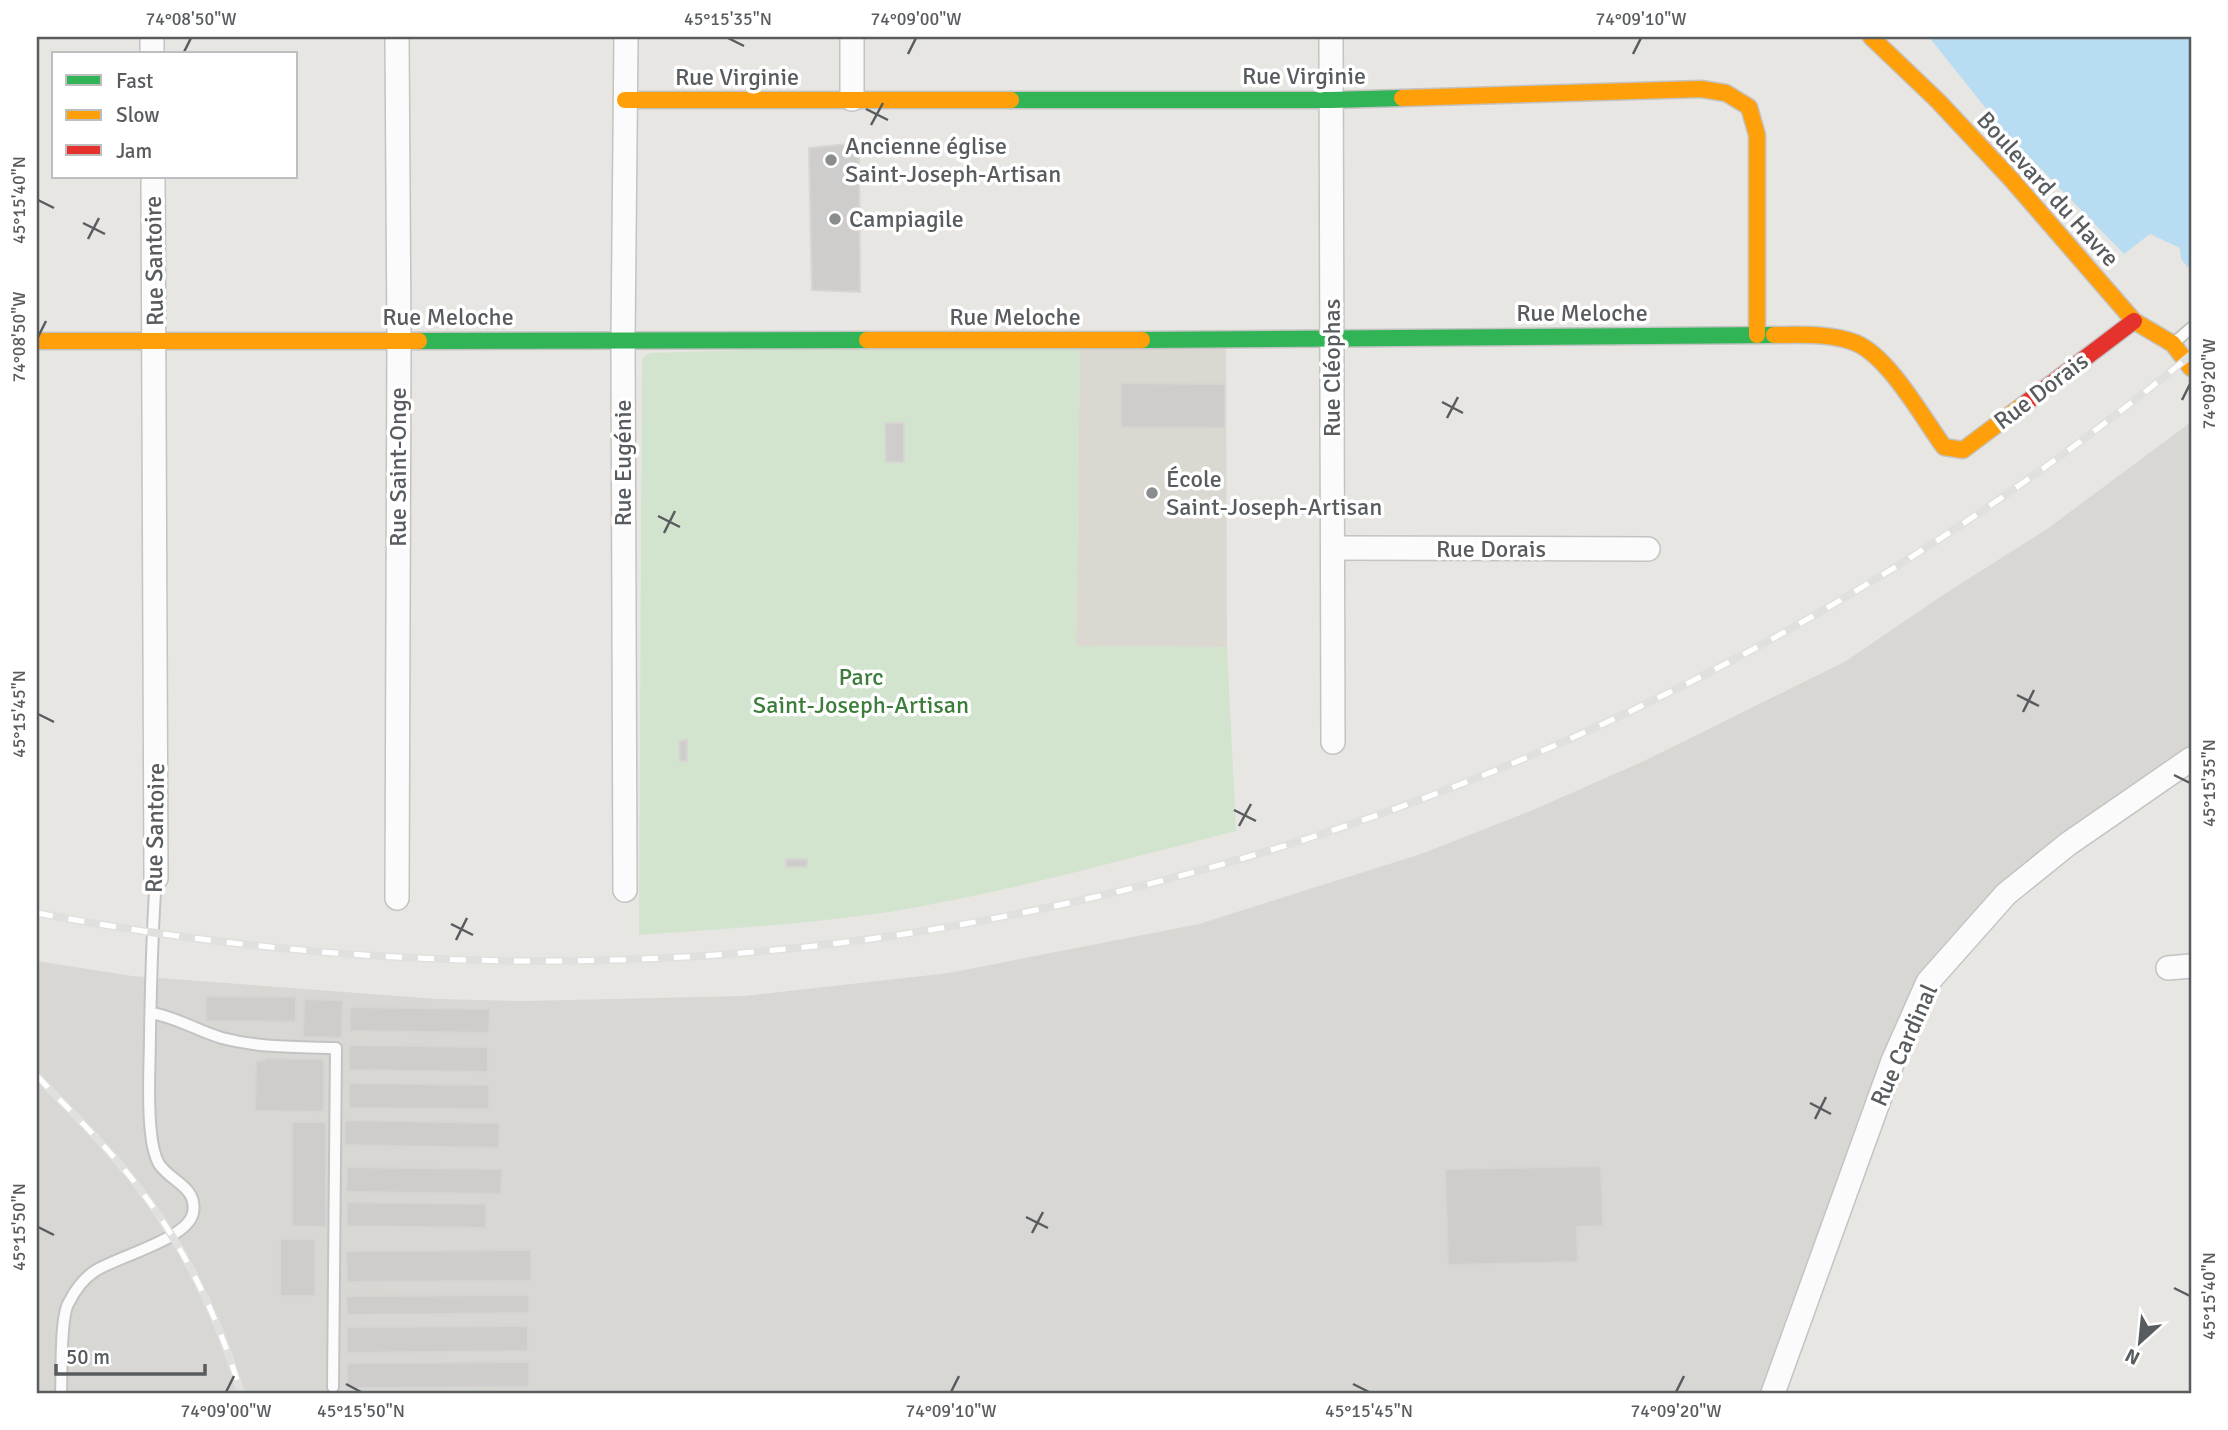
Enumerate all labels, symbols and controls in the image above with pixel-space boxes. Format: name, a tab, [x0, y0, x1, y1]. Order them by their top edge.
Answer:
text: 74°08'50"W	[146, 8, 236, 30]
text: 45°15'35"N	[684, 8, 772, 30]
text: 74°09'00"W	[871, 8, 961, 30]
text: 74°09'10"W	[1596, 8, 1686, 30]
legend	[52, 52, 298, 178]
street label: Rue Virginie	[1242, 61, 1366, 91]
street label: Rue Virginie	[675, 62, 799, 92]
text: Fast	[116, 68, 153, 94]
text: Slow	[116, 102, 160, 128]
street label: Boulevard du Havre	[1970, 105, 2126, 273]
place label: Ancienne église Saint-Joseph-Artisan	[845, 131, 1061, 189]
text: Jam	[116, 138, 152, 164]
marker: Ancienne église Saint-Joseph-Artisan	[823, 152, 839, 168]
text: 45°15'40"N	[8, 156, 30, 244]
street label: Rue Santoire	[138, 196, 170, 326]
place label: Campiagile	[849, 204, 964, 234]
marker: Campiagile	[827, 211, 843, 227]
text: 74°08'50"W	[8, 292, 30, 382]
street label: Rue Meloche	[1516, 298, 1648, 328]
street label: Rue Cléophas	[1317, 299, 1347, 437]
street label: Rue Meloche	[382, 302, 514, 332]
street label: Rue Meloche	[949, 302, 1081, 332]
text: 74°09'20"W	[2198, 339, 2220, 429]
street label: Rue Dorais	[1988, 346, 2094, 436]
street label: Rue Saint-Onge	[383, 387, 413, 547]
street label: Rue Eugénie	[608, 400, 638, 526]
place label: École Saint-Joseph-Artisan	[1166, 464, 1382, 522]
marker: École Saint-Joseph-Artisan	[1144, 485, 1160, 501]
street label: Rue Dorais	[1436, 534, 1546, 564]
park label: Parc Saint-Joseph-Artisan	[753, 662, 969, 720]
text: 45°15'45"N	[8, 670, 30, 758]
text: 45°15'35"N	[2198, 739, 2220, 827]
street label: Rue Santoire	[139, 763, 171, 893]
street label: Rue Cardinal	[1864, 979, 1944, 1111]
text: 45°15'50"N	[8, 1183, 30, 1271]
text: 45°15'40"N	[2198, 1252, 2220, 1340]
north arrow	[2106, 1308, 2176, 1378]
scale bar	[56, 1332, 205, 1376]
text: N	[2121, 1343, 2144, 1370]
text: 50 m	[66, 1344, 110, 1370]
text: 74°09'00"W	[181, 1400, 271, 1422]
text: 45°15'50"N	[317, 1400, 405, 1422]
text: 74°09'10"W	[906, 1400, 996, 1422]
text: 45°15'45"N	[1325, 1400, 1413, 1422]
text: 74°09'20"W	[1631, 1400, 1721, 1422]

